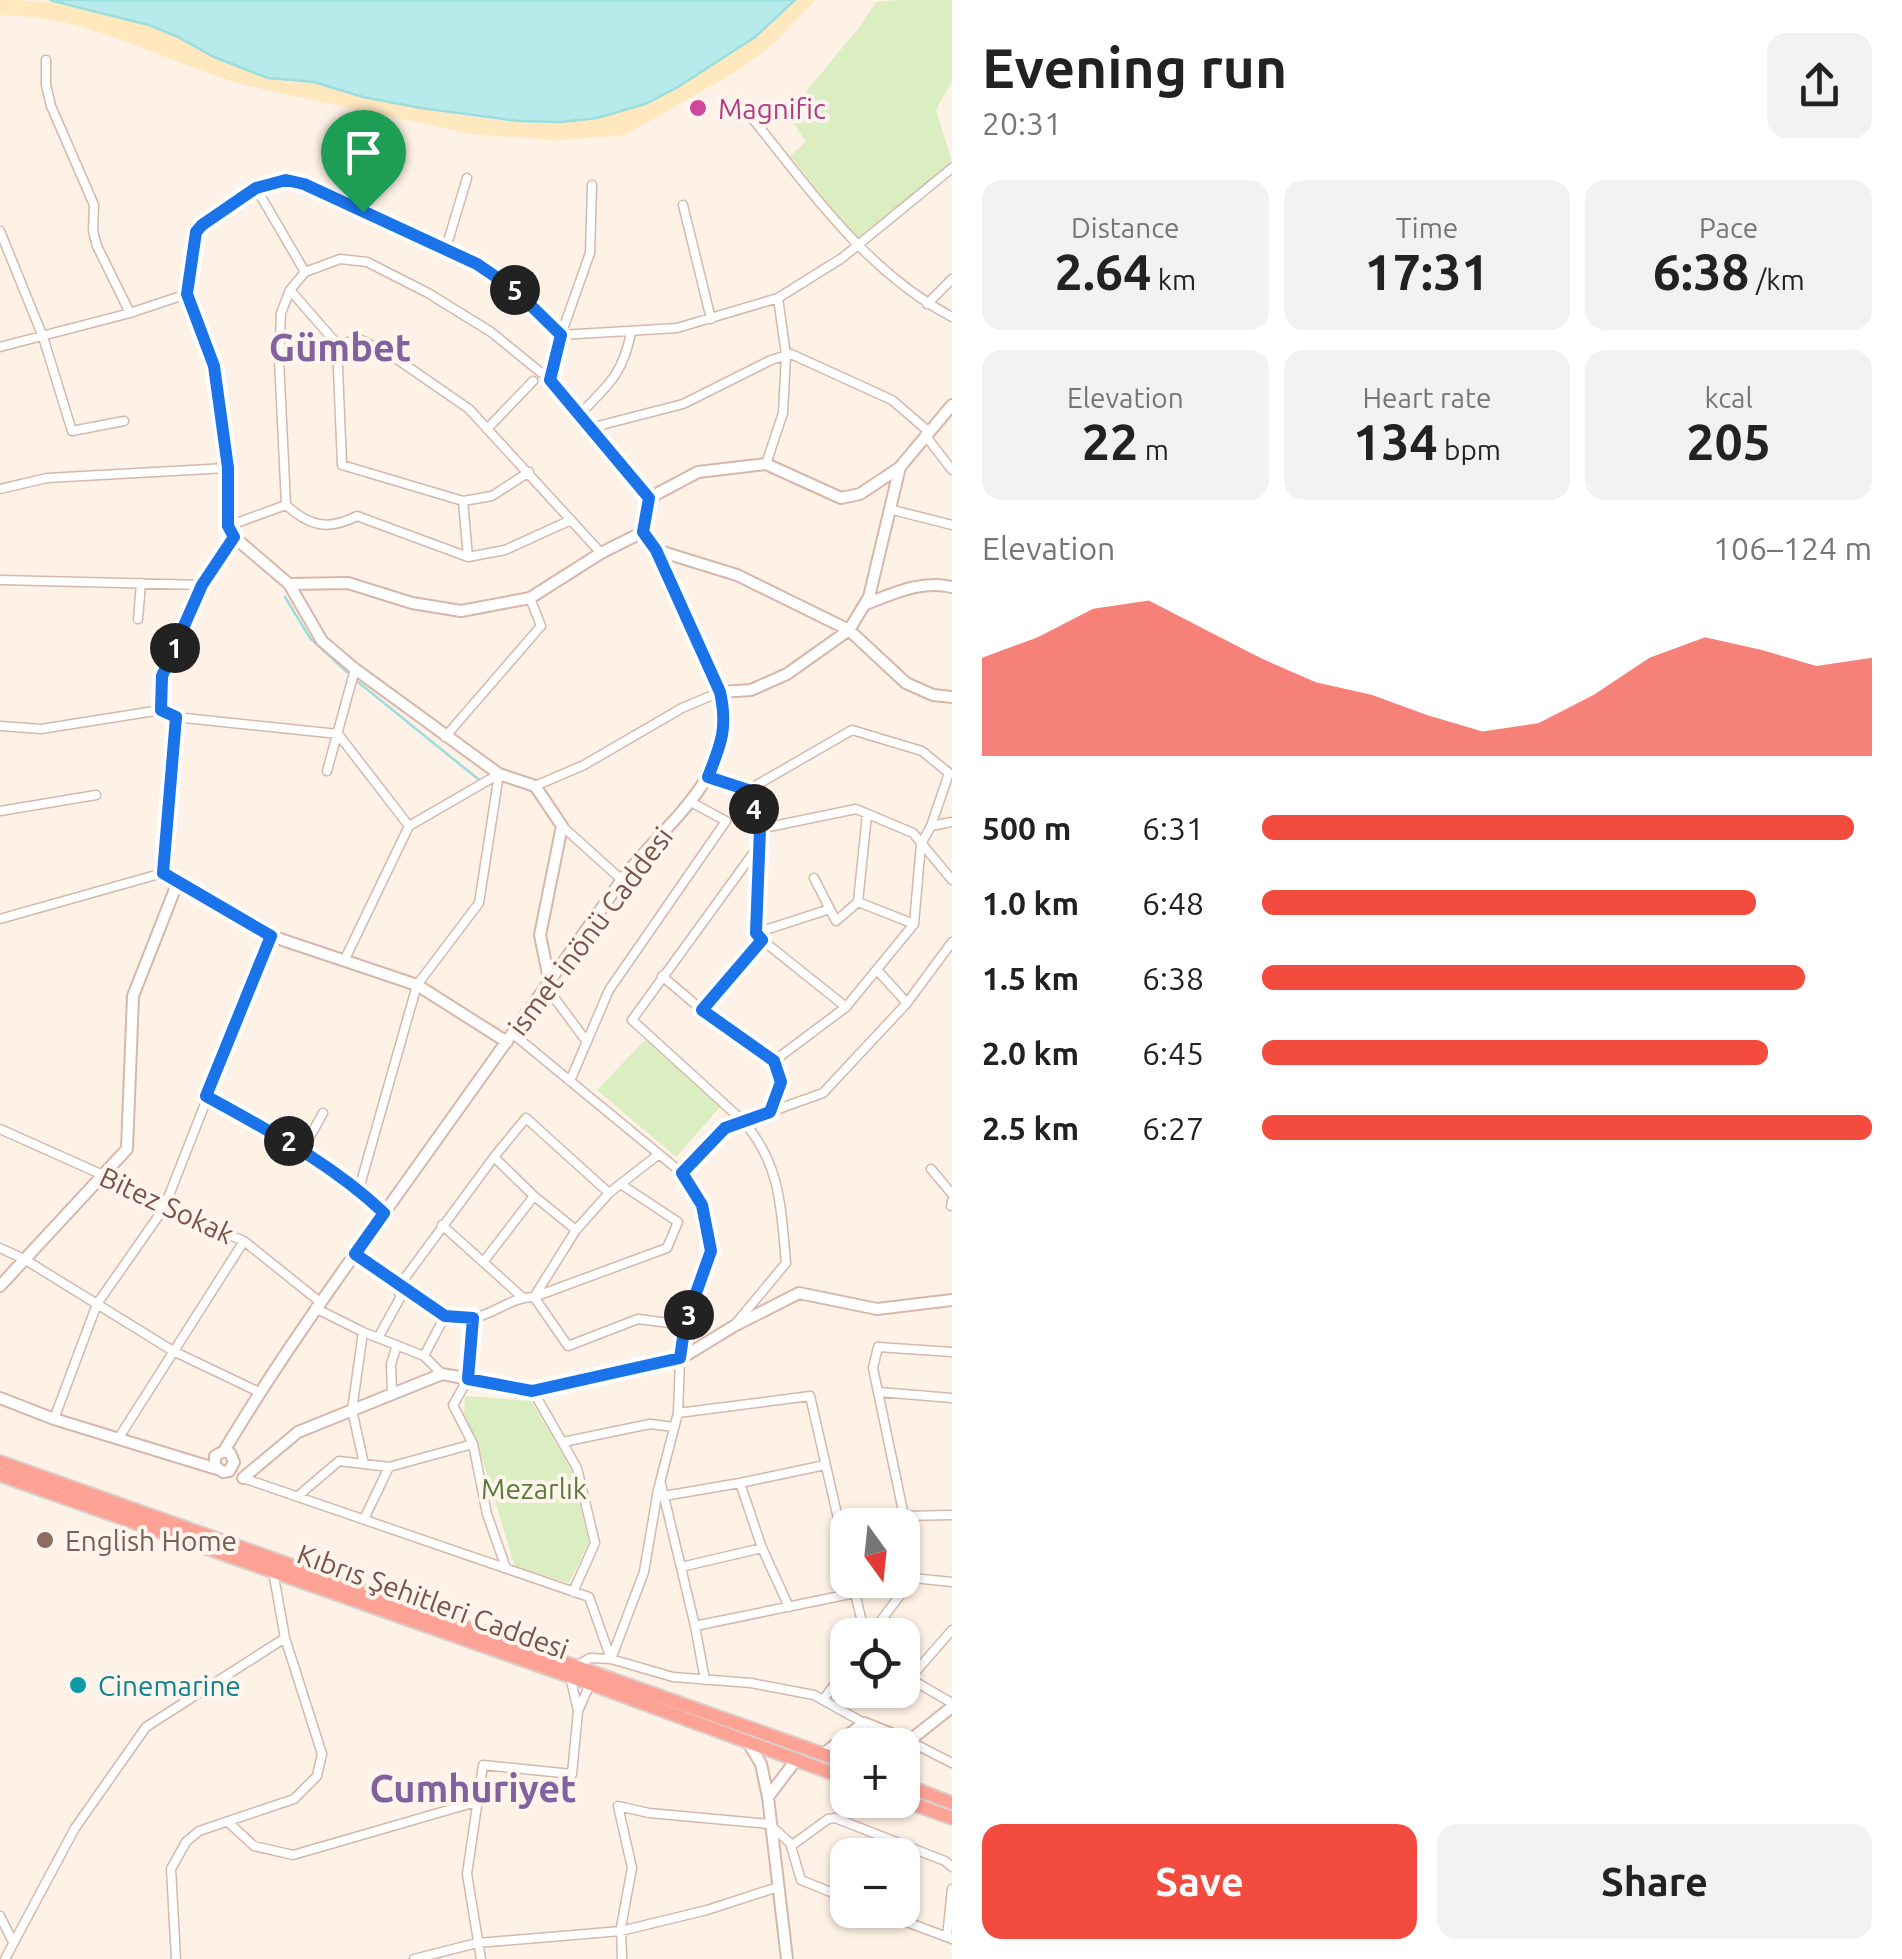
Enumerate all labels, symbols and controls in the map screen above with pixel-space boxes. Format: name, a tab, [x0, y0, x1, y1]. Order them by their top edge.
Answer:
button: share	[1767, 33, 1872, 138]
text: Evening run	[982, 37, 1287, 98]
place label: Magnific	[718, 93, 826, 124]
marker: Magnific	[687, 97, 709, 119]
text: 20:31	[982, 105, 1062, 141]
pin	[321, 110, 406, 213]
icon: arrive	[336, 125, 391, 180]
text: Distance	[1071, 212, 1180, 243]
text: Time	[1396, 212, 1458, 243]
text: Pace	[1699, 212, 1758, 243]
text: 2.64	[1055, 243, 1151, 299]
text: 17:31	[1364, 243, 1490, 299]
text: 6:38	[1653, 243, 1750, 299]
text: km	[1151, 264, 1196, 295]
text: /km	[1750, 264, 1805, 295]
pin: 5	[490, 265, 540, 315]
text: 5	[507, 274, 523, 305]
district label: Gümbet	[269, 326, 411, 368]
text: Elevation	[1067, 382, 1184, 413]
text: Heart rate	[1363, 382, 1491, 413]
text: kcal	[1704, 382, 1753, 413]
text: 22	[1082, 413, 1138, 469]
text: 134	[1353, 413, 1438, 469]
text: 205	[1686, 413, 1771, 469]
text: m	[1138, 434, 1169, 465]
text: bpm	[1438, 434, 1501, 465]
text: Elevation	[982, 530, 1115, 566]
text: 106–124 m	[1713, 530, 1872, 566]
pin: 1	[150, 623, 200, 673]
text: 1	[167, 632, 183, 663]
pin: 4	[729, 784, 779, 834]
text: 4	[746, 793, 762, 824]
text: 500 m	[982, 810, 1071, 846]
text: 6:31	[1142, 810, 1204, 846]
street label: ismet inönü Caddesi	[502, 821, 678, 1041]
text: 1.0 km	[982, 885, 1079, 921]
text: 6:48	[1142, 885, 1204, 921]
text: 1.5 km	[982, 960, 1079, 996]
text: 6:38	[1142, 960, 1204, 996]
text: 2.0 km	[982, 1035, 1079, 1071]
text: 6:45	[1142, 1035, 1204, 1071]
text: 2.5 km	[982, 1110, 1079, 1146]
text: 6:27	[1142, 1110, 1204, 1146]
pin: 2	[264, 1116, 314, 1166]
text: 2	[281, 1125, 297, 1156]
street label: Bitez Sokak	[95, 1161, 239, 1249]
pin: 3	[664, 1290, 714, 1340]
text: 3	[681, 1299, 697, 1330]
park label: Mezarlık	[481, 1473, 587, 1504]
north arrow	[830, 1508, 920, 1598]
map controls	[830, 1508, 920, 1928]
place label: English Home	[65, 1525, 237, 1556]
marker: English Home	[34, 1529, 56, 1551]
street label: Kıbrıs Şehitleri Caddesi	[293, 1538, 573, 1664]
button: locate	[830, 1618, 920, 1708]
place label: Cinemarine	[98, 1670, 241, 1701]
marker: Cinemarine	[67, 1674, 89, 1696]
button: +	[830, 1728, 920, 1818]
district label: Cumhuriyet	[369, 1767, 577, 1809]
button: Save	[982, 1824, 1417, 1939]
button: Share	[1437, 1824, 1872, 1939]
button: −	[830, 1838, 920, 1928]

